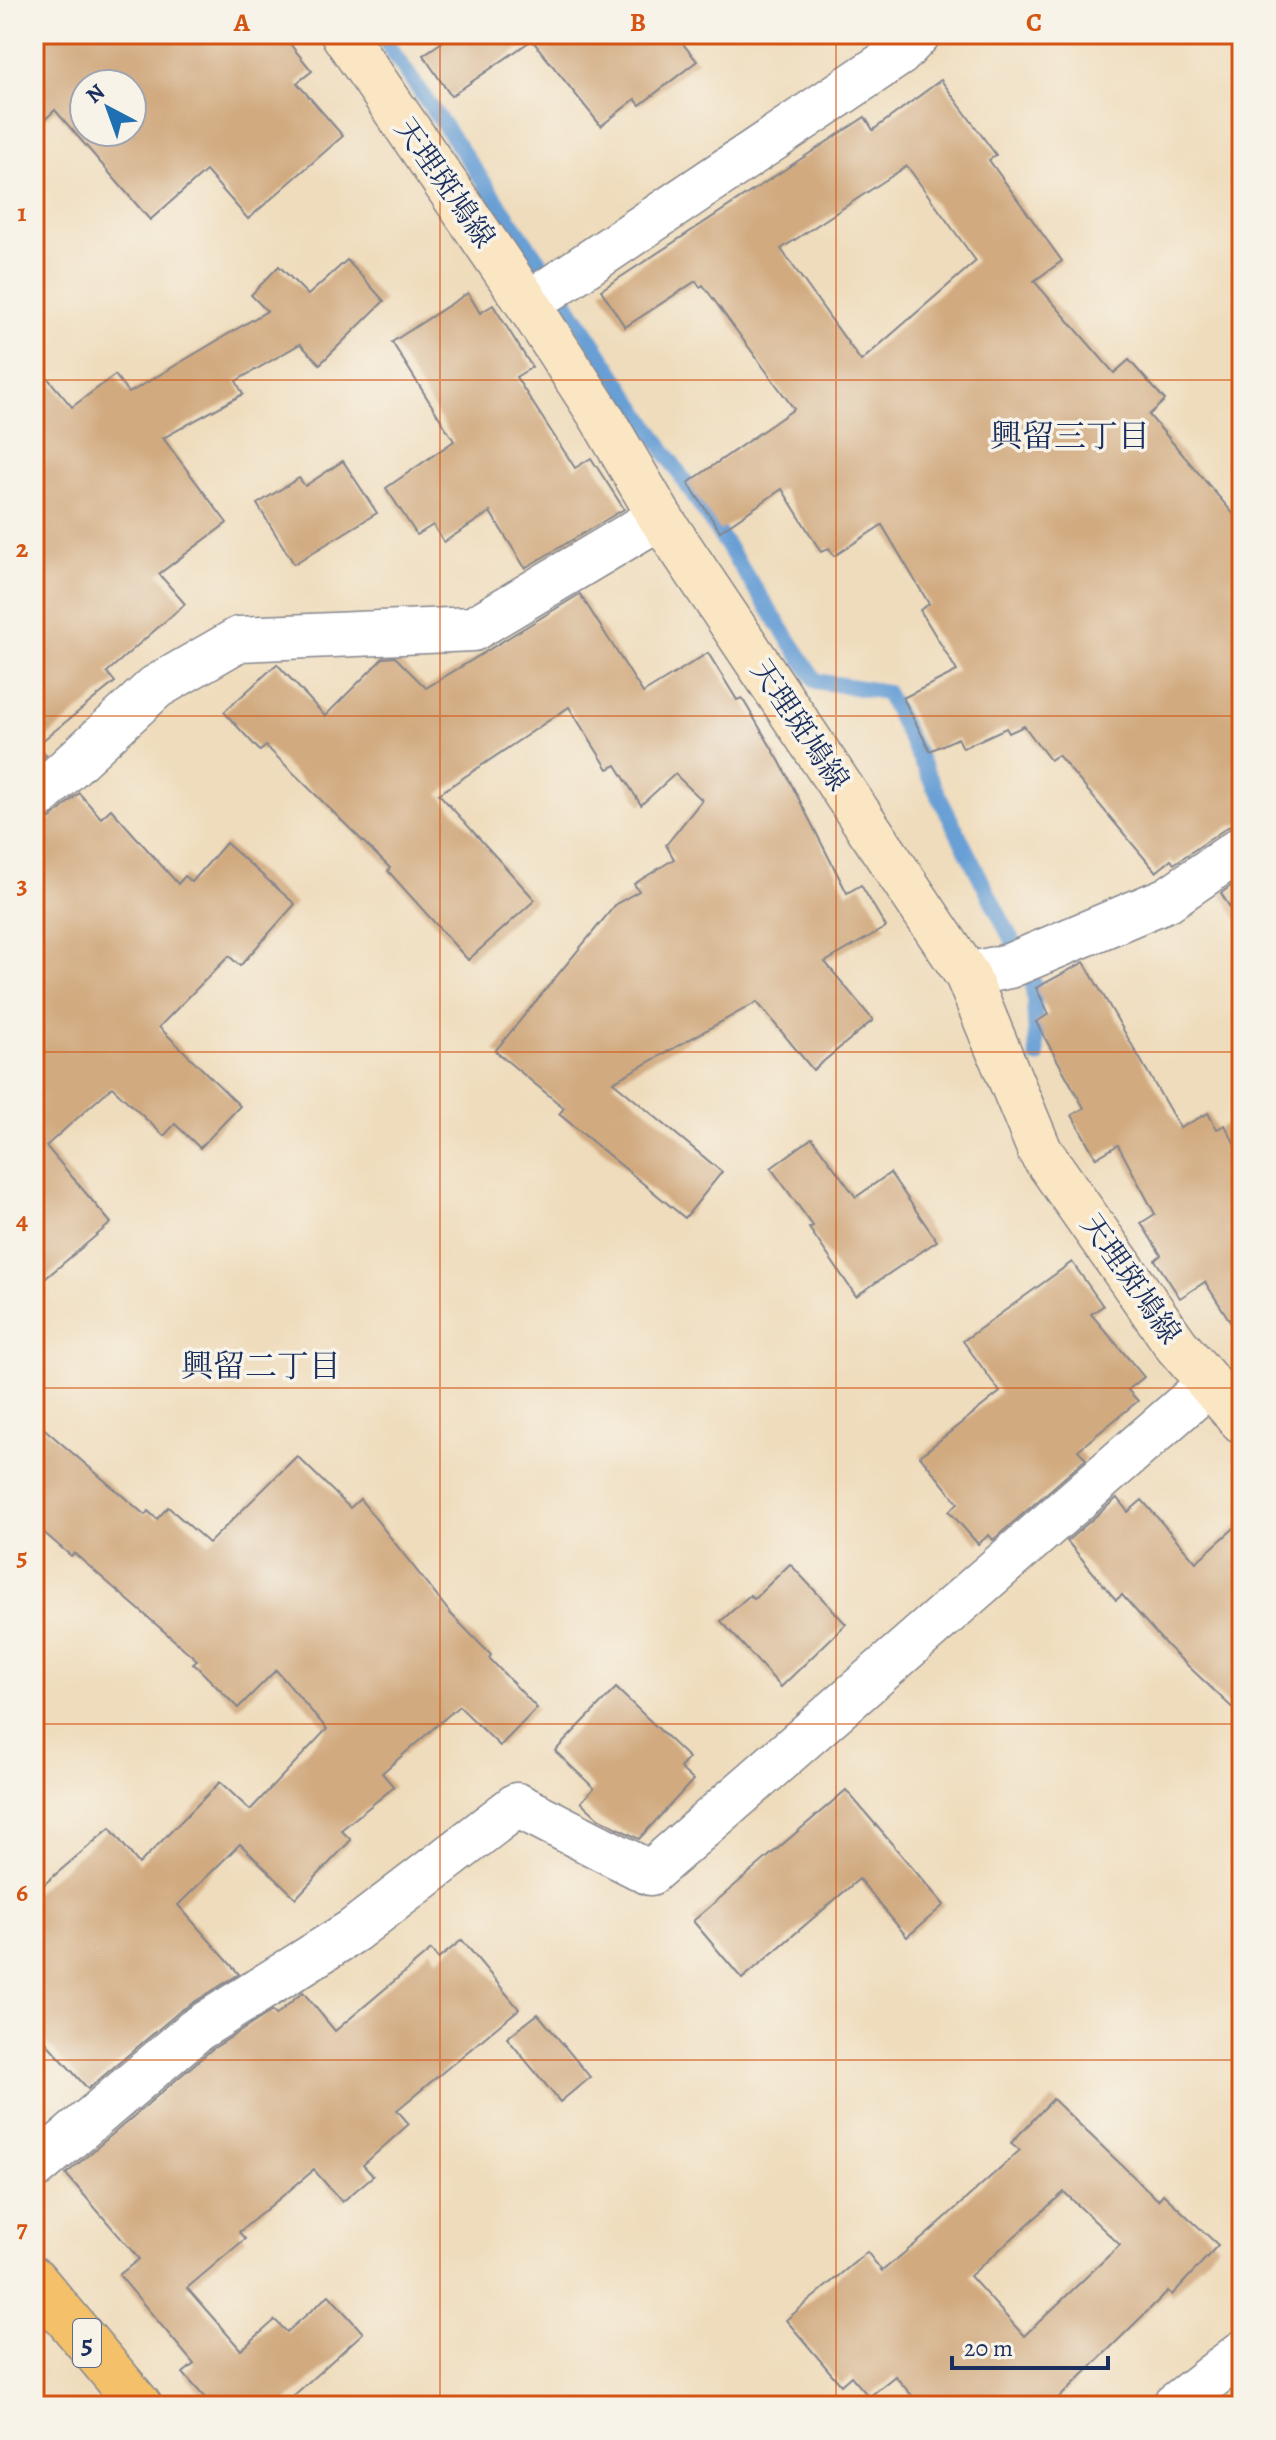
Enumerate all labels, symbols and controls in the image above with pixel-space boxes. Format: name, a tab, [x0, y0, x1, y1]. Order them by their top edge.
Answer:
text: A	[233, 5, 251, 40]
text: B	[630, 5, 646, 40]
text: C	[1026, 5, 1042, 40]
north arrow	[68, 68, 148, 148]
text: N	[80, 77, 111, 110]
street label: 天理斑鳩線	[386, 110, 504, 256]
text: 1	[17, 195, 27, 230]
district label: 興留三丁目	[990, 414, 1150, 458]
text: 2	[16, 531, 29, 566]
street label: 天理斑鳩線	[741, 652, 859, 798]
text: 3	[16, 867, 28, 902]
text: 4	[16, 1203, 28, 1238]
street label: 天理斑鳩線	[1072, 1206, 1190, 1352]
district label: 興留二丁目	[181, 1344, 341, 1388]
text: 5	[16, 1539, 28, 1574]
text: 6	[16, 1875, 28, 1910]
text: 7	[16, 2211, 28, 2246]
road number: 5	[73, 2319, 101, 2367]
scale bar	[952, 2320, 1108, 2370]
text: 20 m	[964, 2332, 1013, 2364]

